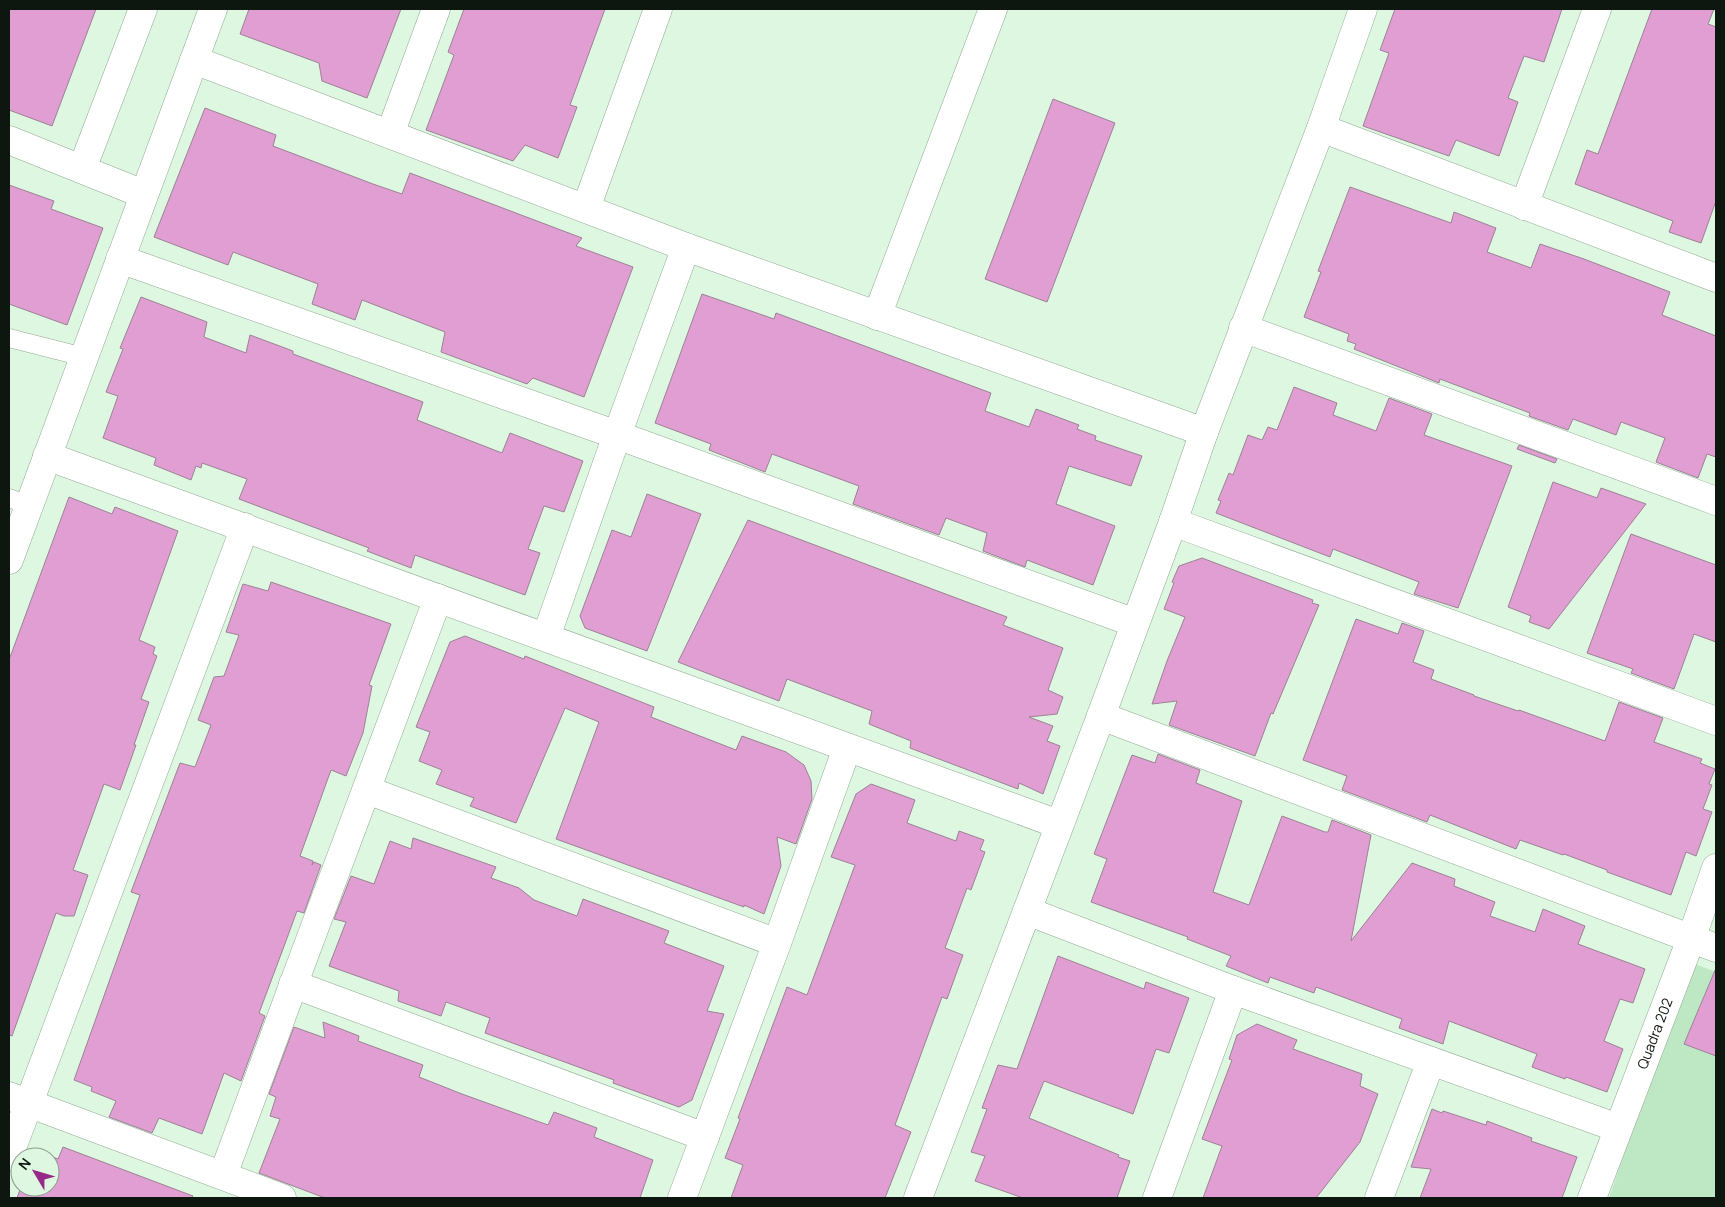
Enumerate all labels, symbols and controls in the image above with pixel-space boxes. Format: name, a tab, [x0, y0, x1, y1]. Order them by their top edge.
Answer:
street label: Quadra 202	[1632, 995, 1677, 1072]
north arrow	[10, 1147, 60, 1197]
text: N	[14, 1154, 35, 1174]

